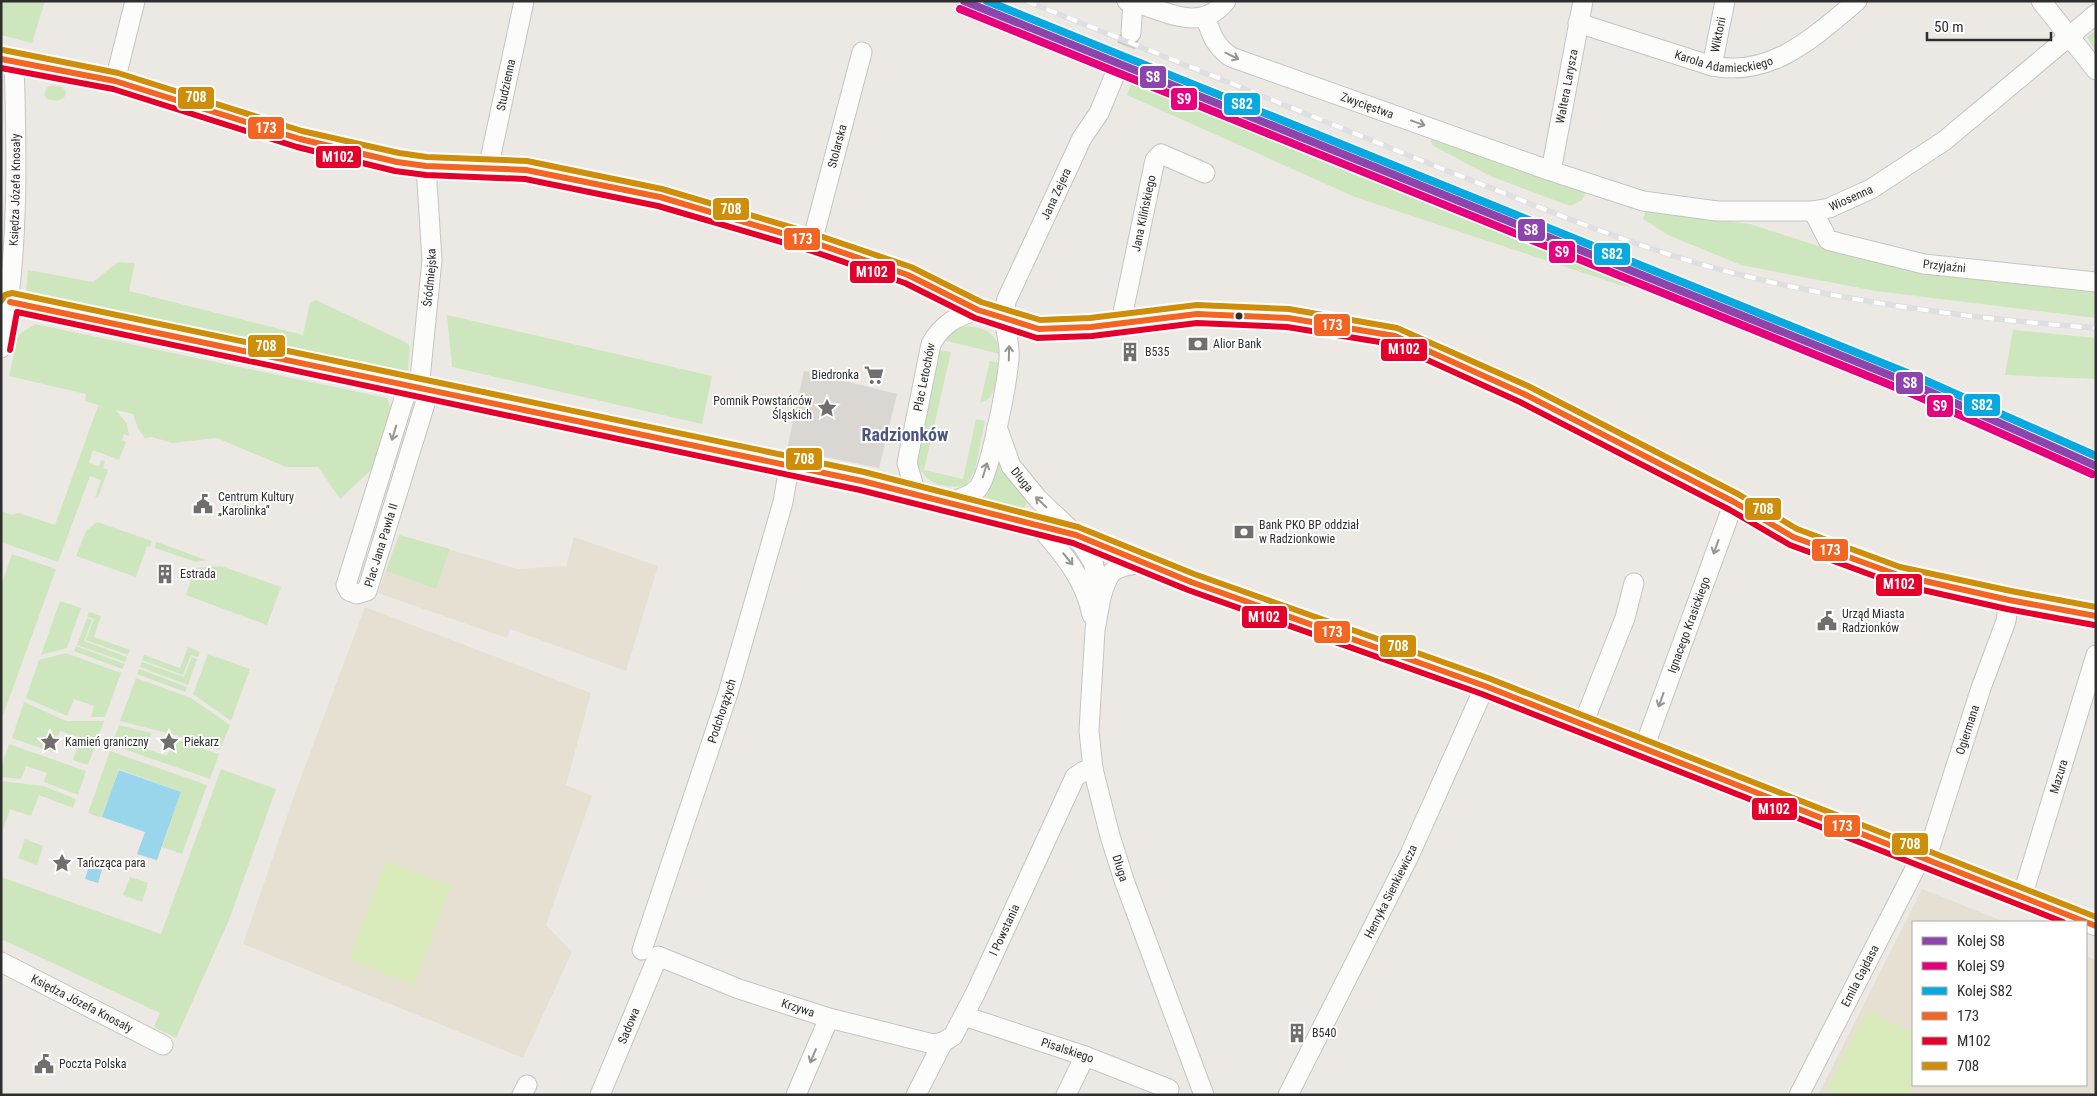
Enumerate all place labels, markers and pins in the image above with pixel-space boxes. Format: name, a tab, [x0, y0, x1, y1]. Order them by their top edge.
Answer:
unlabelled marker	[1234, 311, 1244, 321]
bank icon: Alior Bank	[1187, 333, 1209, 355]
place label: Alior Bank	[1213, 337, 1262, 351]
building icon: B535	[1119, 341, 1141, 363]
place label: B535	[1145, 345, 1169, 359]
supermarket icon: Biedronka	[863, 364, 885, 386]
place label: Biedronka	[812, 368, 859, 382]
place label: Pomnik Powstańców Śląskich	[713, 394, 812, 422]
place icon: Pomnik Powstańców Śląskich	[816, 397, 838, 419]
place label: Centrum Kultury „Karolinka”	[218, 490, 294, 518]
public building icon: Centrum Kultury „Karolinka”	[192, 493, 214, 515]
place label: Bank PKO BP oddział w Radzionkowie	[1259, 518, 1359, 546]
bank icon: Bank PKO BP oddział w Radzionkowie	[1233, 521, 1255, 543]
building icon: Estrada	[154, 563, 176, 585]
place label: Estrada	[180, 567, 216, 581]
place label: Urząd Miasta Radzionków	[1842, 607, 1905, 635]
public building icon: Urząd Miasta Radzionków	[1816, 610, 1838, 632]
place icon: Kamień graniczny	[39, 731, 61, 753]
place icon: Piekarz	[158, 731, 180, 753]
place label: Kamień graniczny	[65, 735, 149, 749]
place label: Piekarz	[184, 735, 219, 749]
place icon: Tańcząca para	[51, 852, 73, 874]
place label: Tańcząca para	[77, 856, 146, 870]
building icon: B540	[1286, 1022, 1308, 1044]
place label: B540	[1312, 1026, 1336, 1040]
public building icon: Poczta Polska	[33, 1053, 55, 1075]
place label: Poczta Polska	[59, 1057, 127, 1071]

